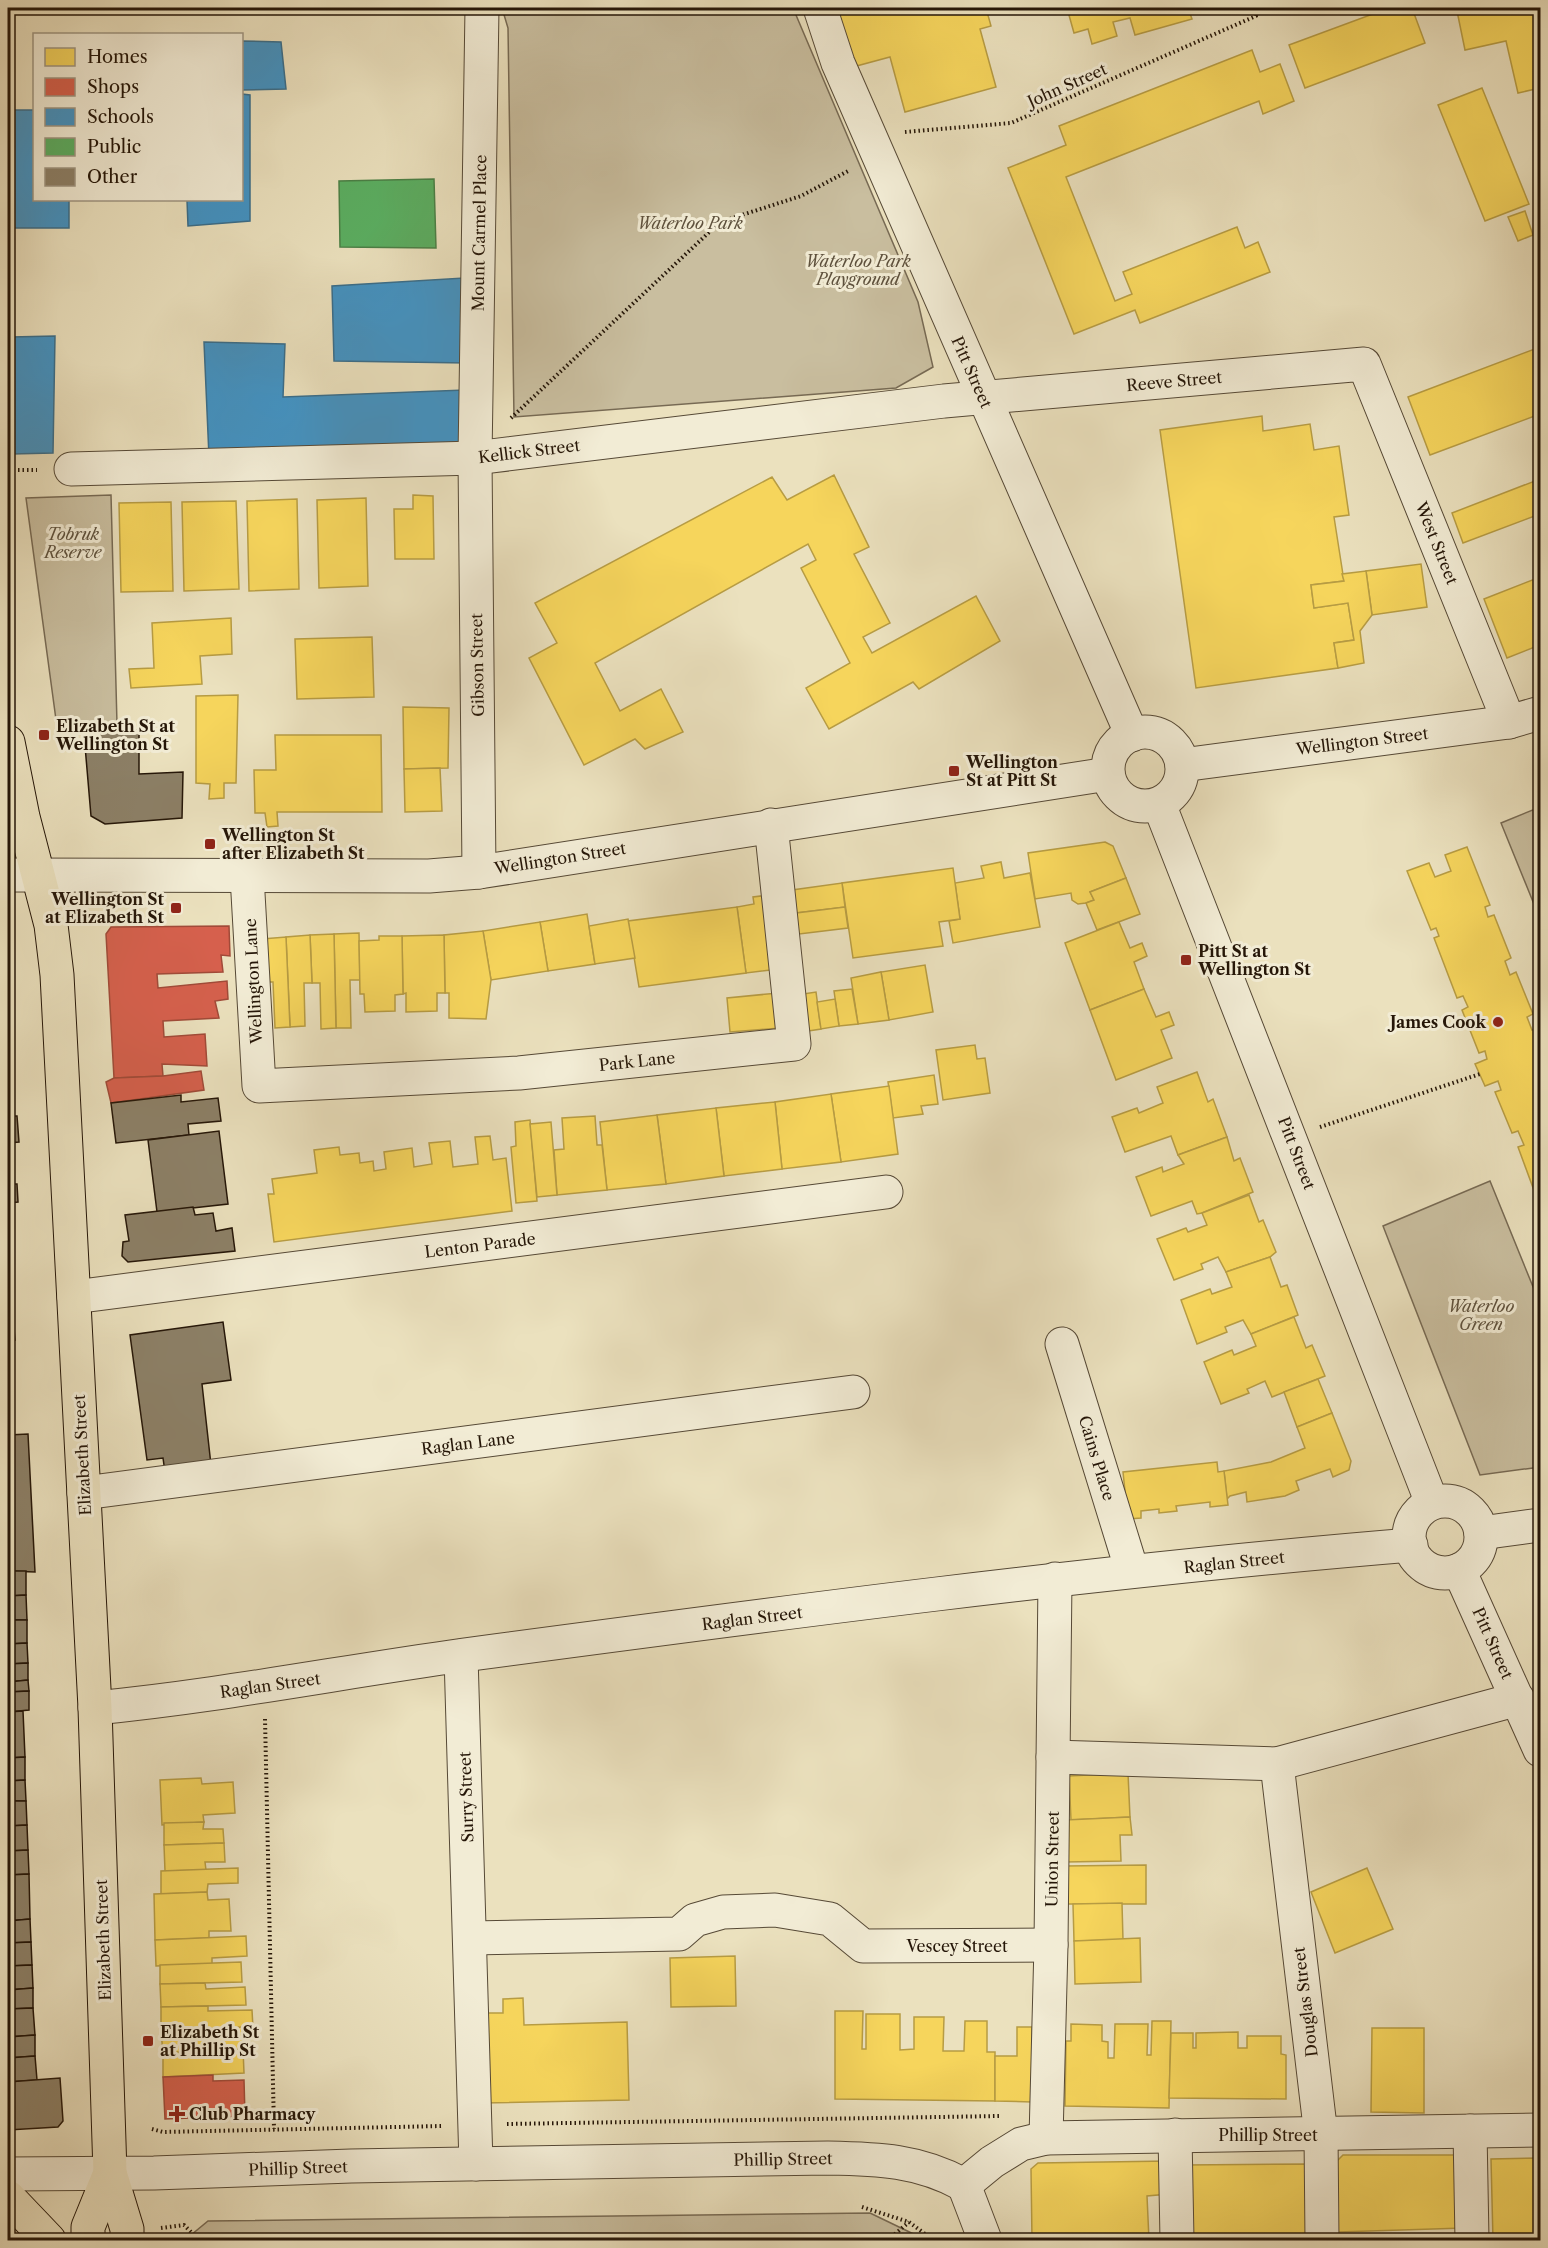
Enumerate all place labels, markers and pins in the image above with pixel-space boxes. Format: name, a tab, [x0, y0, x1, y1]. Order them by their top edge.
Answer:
place label: Elizabeth St at Wellington St	[55, 716, 176, 754]
marker: Elizabeth St at Wellington St	[37, 728, 51, 742]
place label: Wellington St at Pitt St	[965, 752, 1058, 790]
marker: Wellington St at Pitt St	[947, 764, 961, 778]
place label: Wellington St after Elizabeth St	[221, 825, 365, 863]
marker: Wellington St after Elizabeth St	[203, 837, 217, 851]
place label: Wellington St at Elizabeth St	[45, 889, 165, 927]
marker: Wellington St at Elizabeth St	[169, 901, 183, 915]
place label: Pitt St at Wellington St	[1197, 941, 1311, 979]
marker: Pitt St at Wellington St	[1179, 953, 1193, 967]
place label: James Cook	[1387, 1012, 1486, 1032]
marker: James Cook	[1491, 1015, 1505, 1029]
place label: Elizabeth St at Phillip St	[160, 2022, 260, 2060]
marker: Elizabeth St at Phillip St	[141, 2034, 155, 2048]
place label: Club Pharmacy	[189, 2104, 317, 2124]
marker: Club Pharmacy	[170, 2107, 184, 2121]

